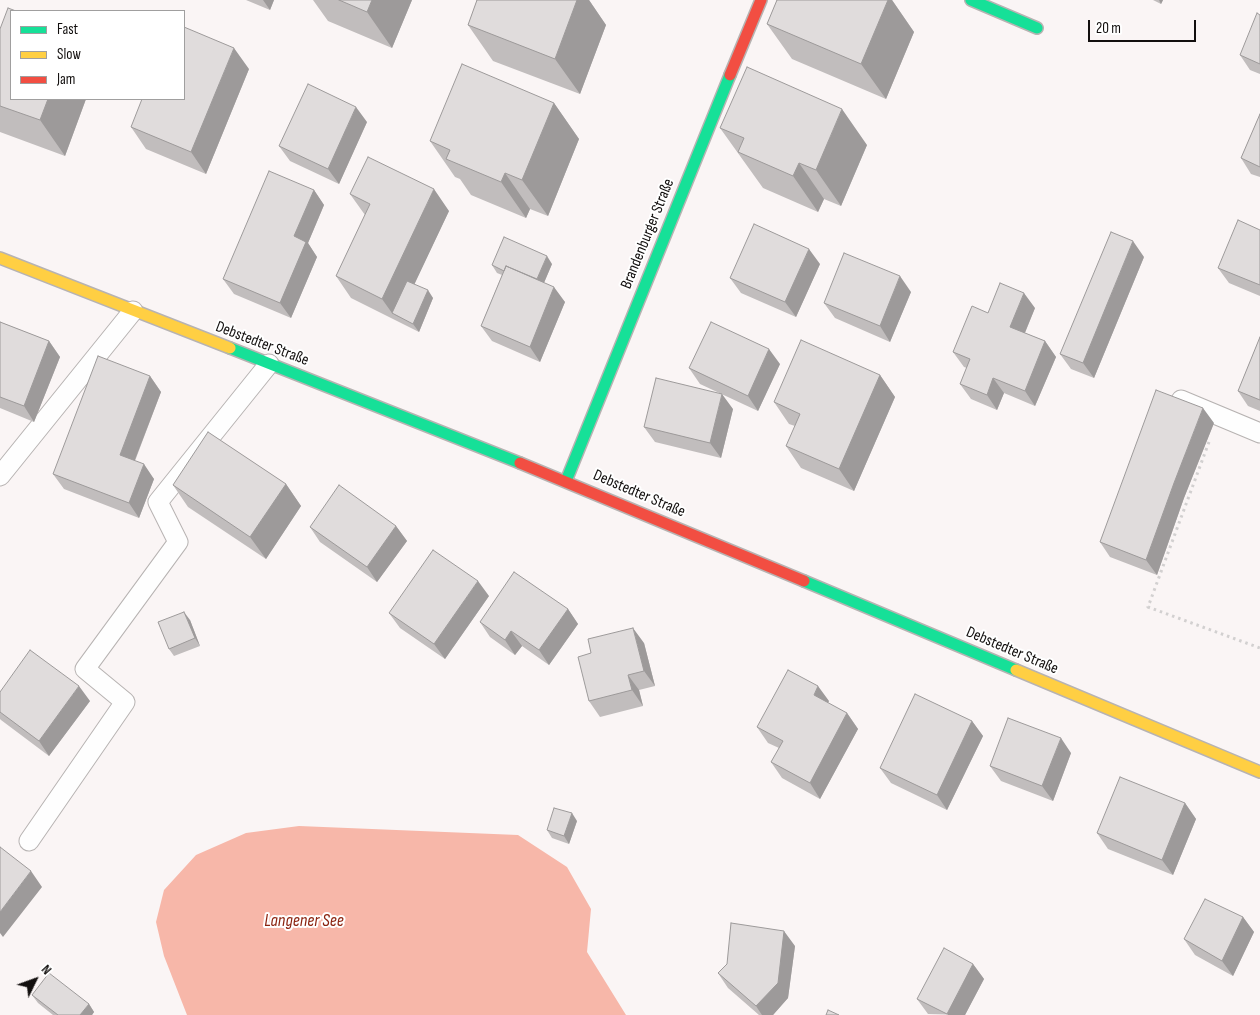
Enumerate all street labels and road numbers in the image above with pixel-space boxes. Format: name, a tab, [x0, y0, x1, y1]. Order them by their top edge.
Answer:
street label: Brandenburger Straße	[617, 176, 679, 292]
street label: Debstedter Straße	[213, 317, 311, 371]
street label: Debstedter Straße	[590, 466, 688, 522]
street label: Debstedter Straße	[963, 623, 1061, 679]

